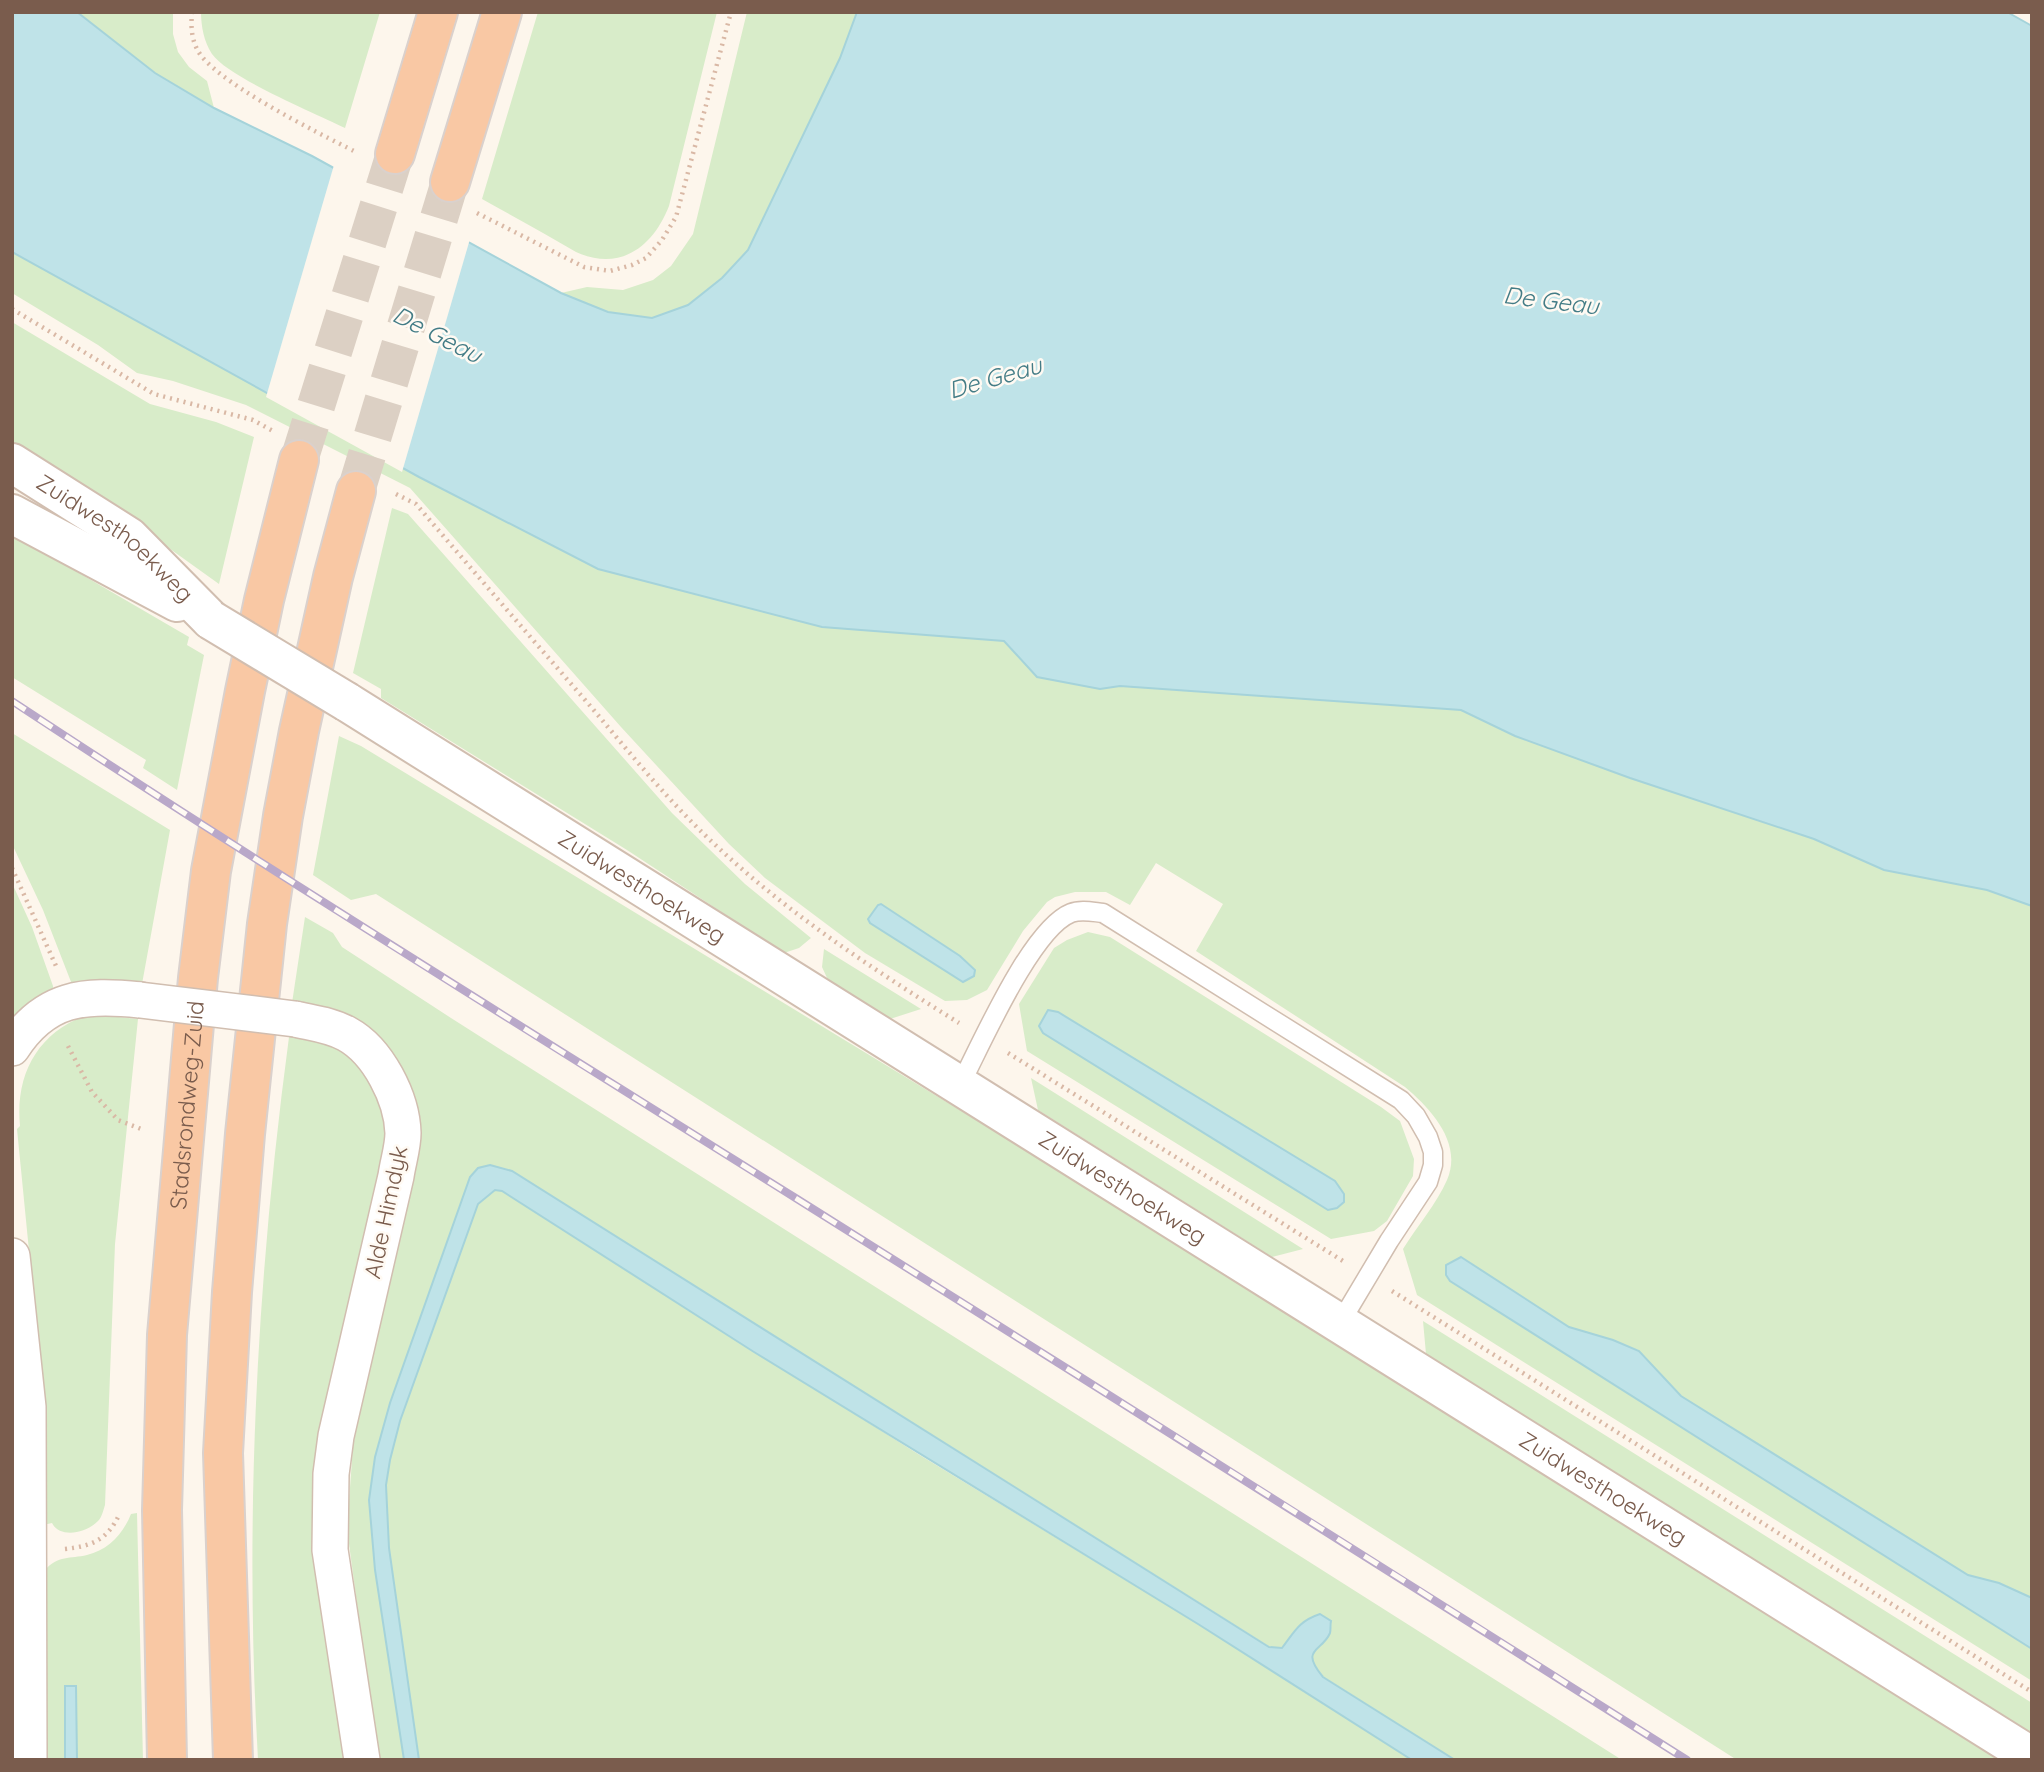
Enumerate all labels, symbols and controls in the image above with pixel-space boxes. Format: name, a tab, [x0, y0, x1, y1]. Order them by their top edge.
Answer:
water label: De Geau	[1502, 279, 1602, 321]
water label: De Geau	[388, 299, 488, 370]
water label: De Geau	[945, 349, 1046, 405]
street label: Zuidwesthoekweg	[31, 467, 200, 608]
street label: Zuidwesthoekweg	[553, 823, 731, 950]
street label: Stadsrondweg-Zuid	[163, 999, 210, 1210]
street label: Zuidwesthoekweg	[1034, 1124, 1212, 1250]
street label: Alde Himdyk	[357, 1143, 414, 1281]
street label: Zuidwesthoekweg	[1514, 1425, 1693, 1551]

